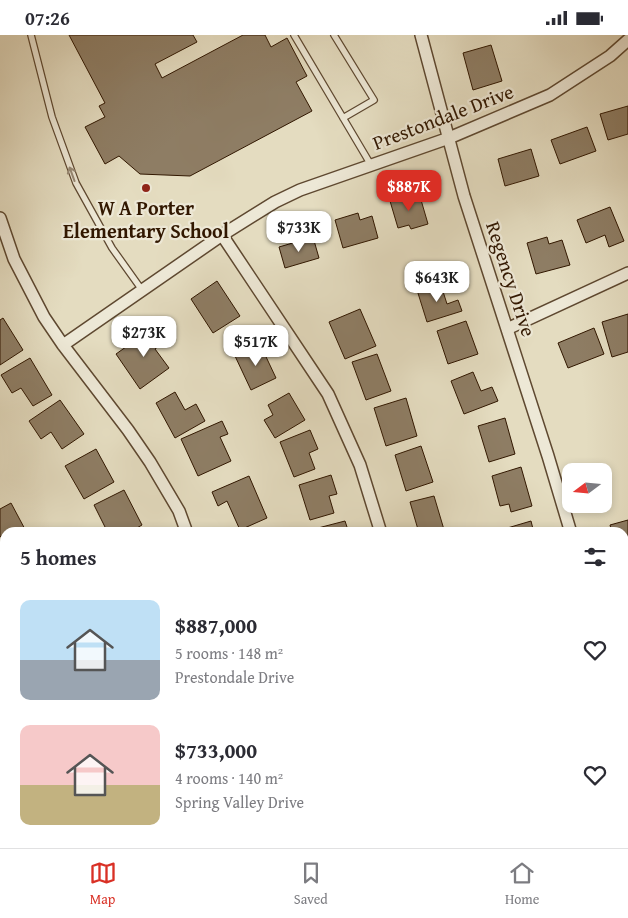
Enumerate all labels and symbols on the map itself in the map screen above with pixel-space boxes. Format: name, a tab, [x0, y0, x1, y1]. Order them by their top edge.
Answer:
street label: Prestondale Drive	[368, 76, 518, 157]
one-way arrow	[67, 166, 76, 182]
pin: $887K	[374, 169, 444, 212]
marker: W A Porter Elementary School	[140, 182, 152, 194]
place label: W A Porter Elementary School	[63, 193, 229, 245]
pin: $733K	[264, 211, 334, 253]
street label: Regency Drive	[479, 218, 544, 340]
pin: $643K	[402, 261, 472, 303]
pin: $273K	[109, 315, 179, 358]
pin: $517K	[221, 325, 291, 367]
north arrow	[562, 463, 612, 513]

